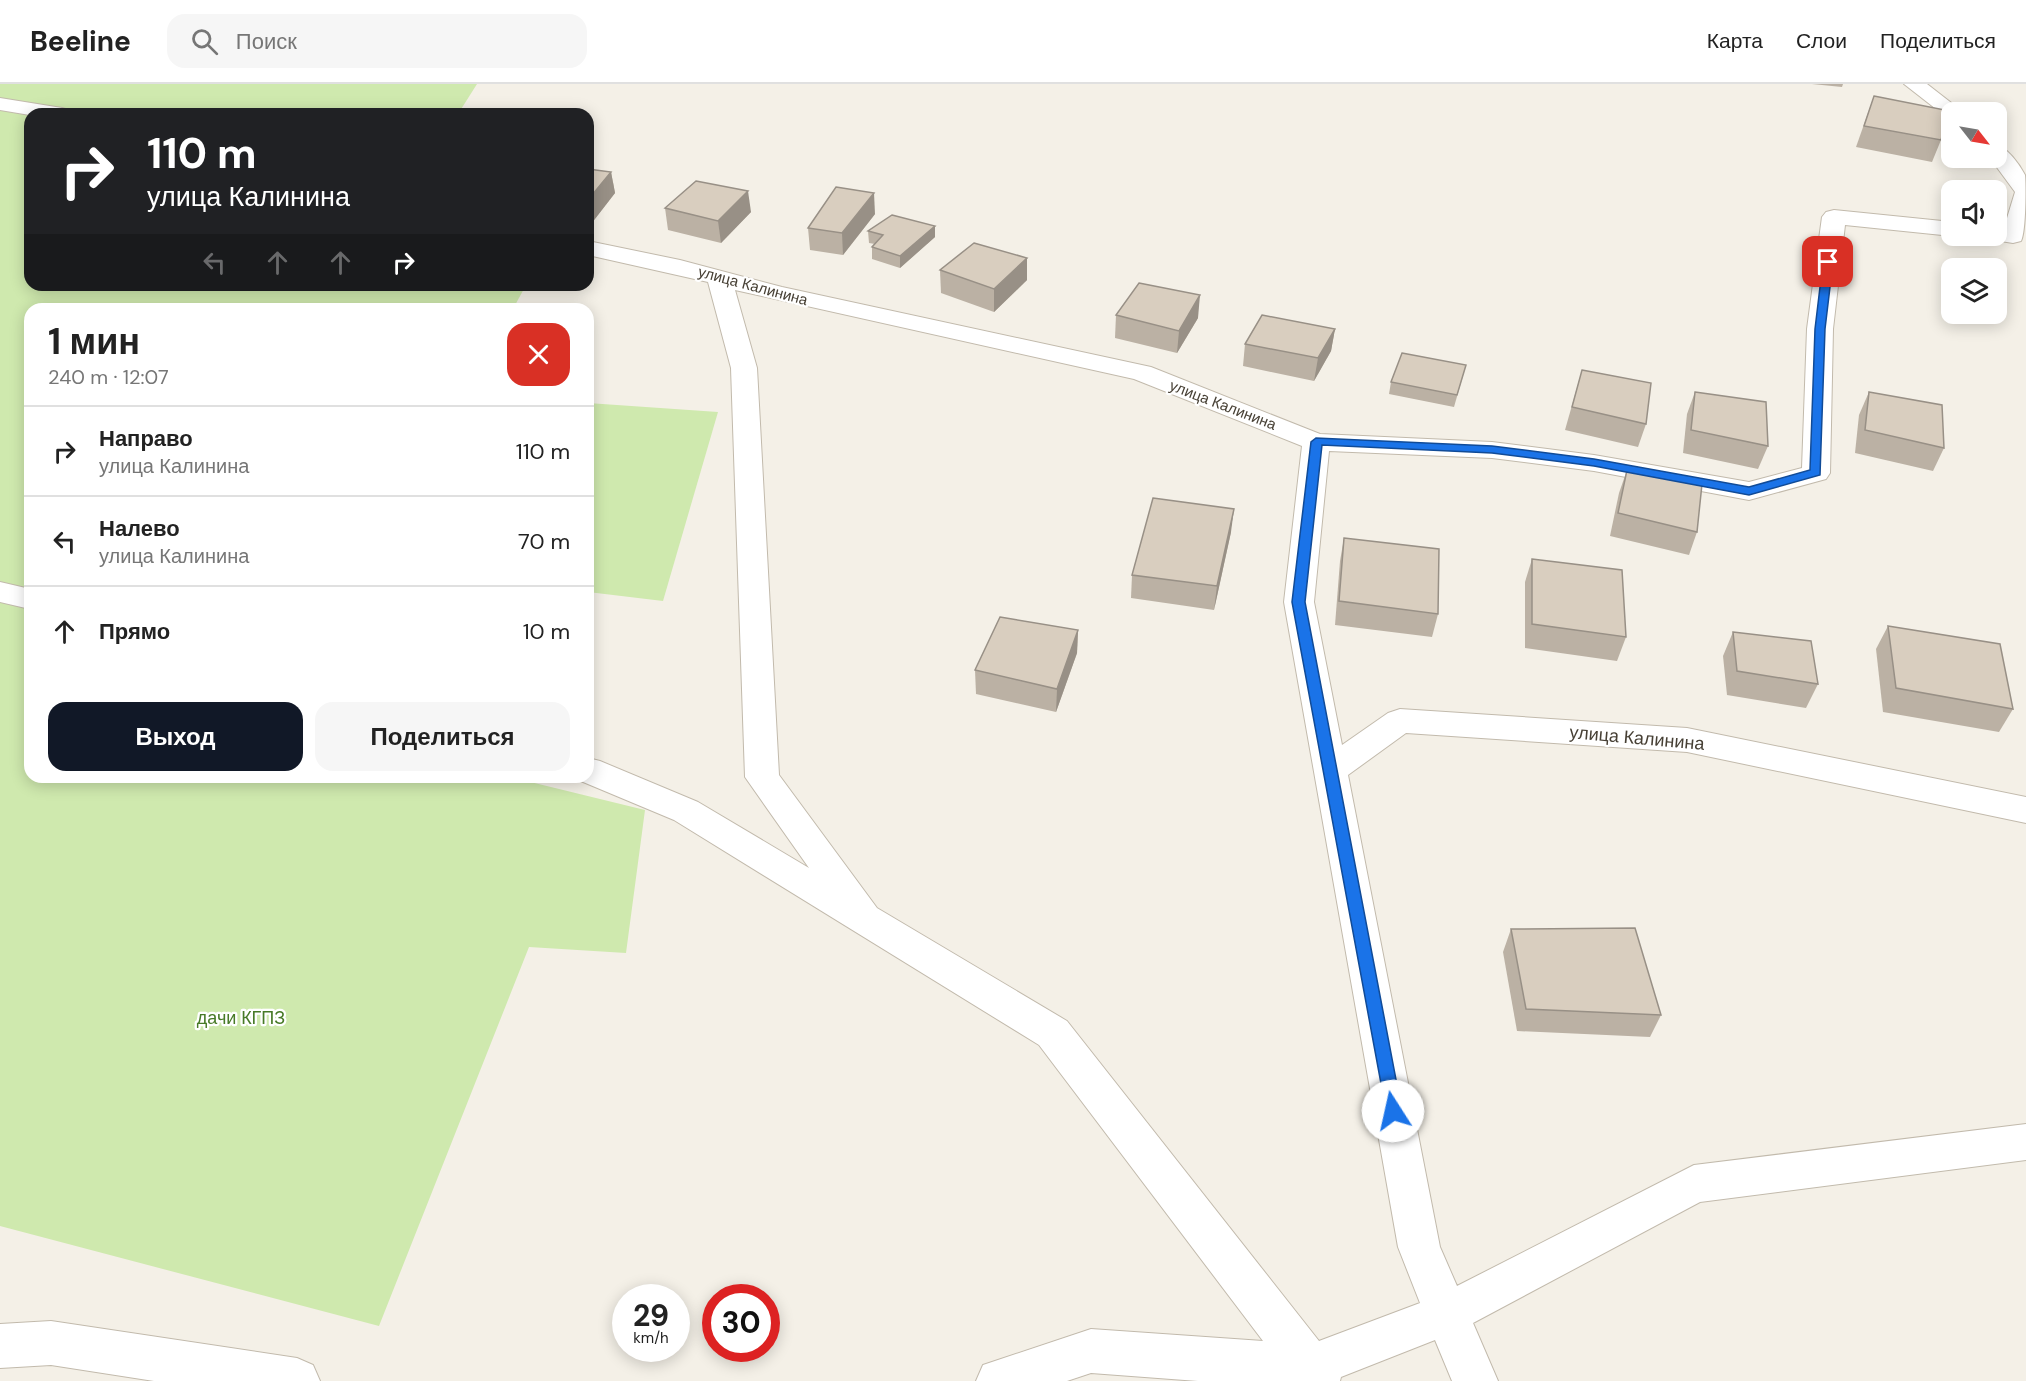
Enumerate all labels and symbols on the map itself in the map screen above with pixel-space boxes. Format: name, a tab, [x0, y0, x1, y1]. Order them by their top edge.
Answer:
north arrow	[1941, 102, 2007, 168]
pin	[1802, 236, 1853, 287]
street label: улица Калинина	[696, 262, 811, 310]
street label: улица Калинина	[1167, 375, 1280, 435]
street label: улица Калинина	[1569, 720, 1706, 756]
park label: дачи КГПЗ	[197, 1006, 285, 1030]
position arrow	[1361, 1079, 1425, 1143]
speed limit sign: 30	[702, 1284, 780, 1362]

